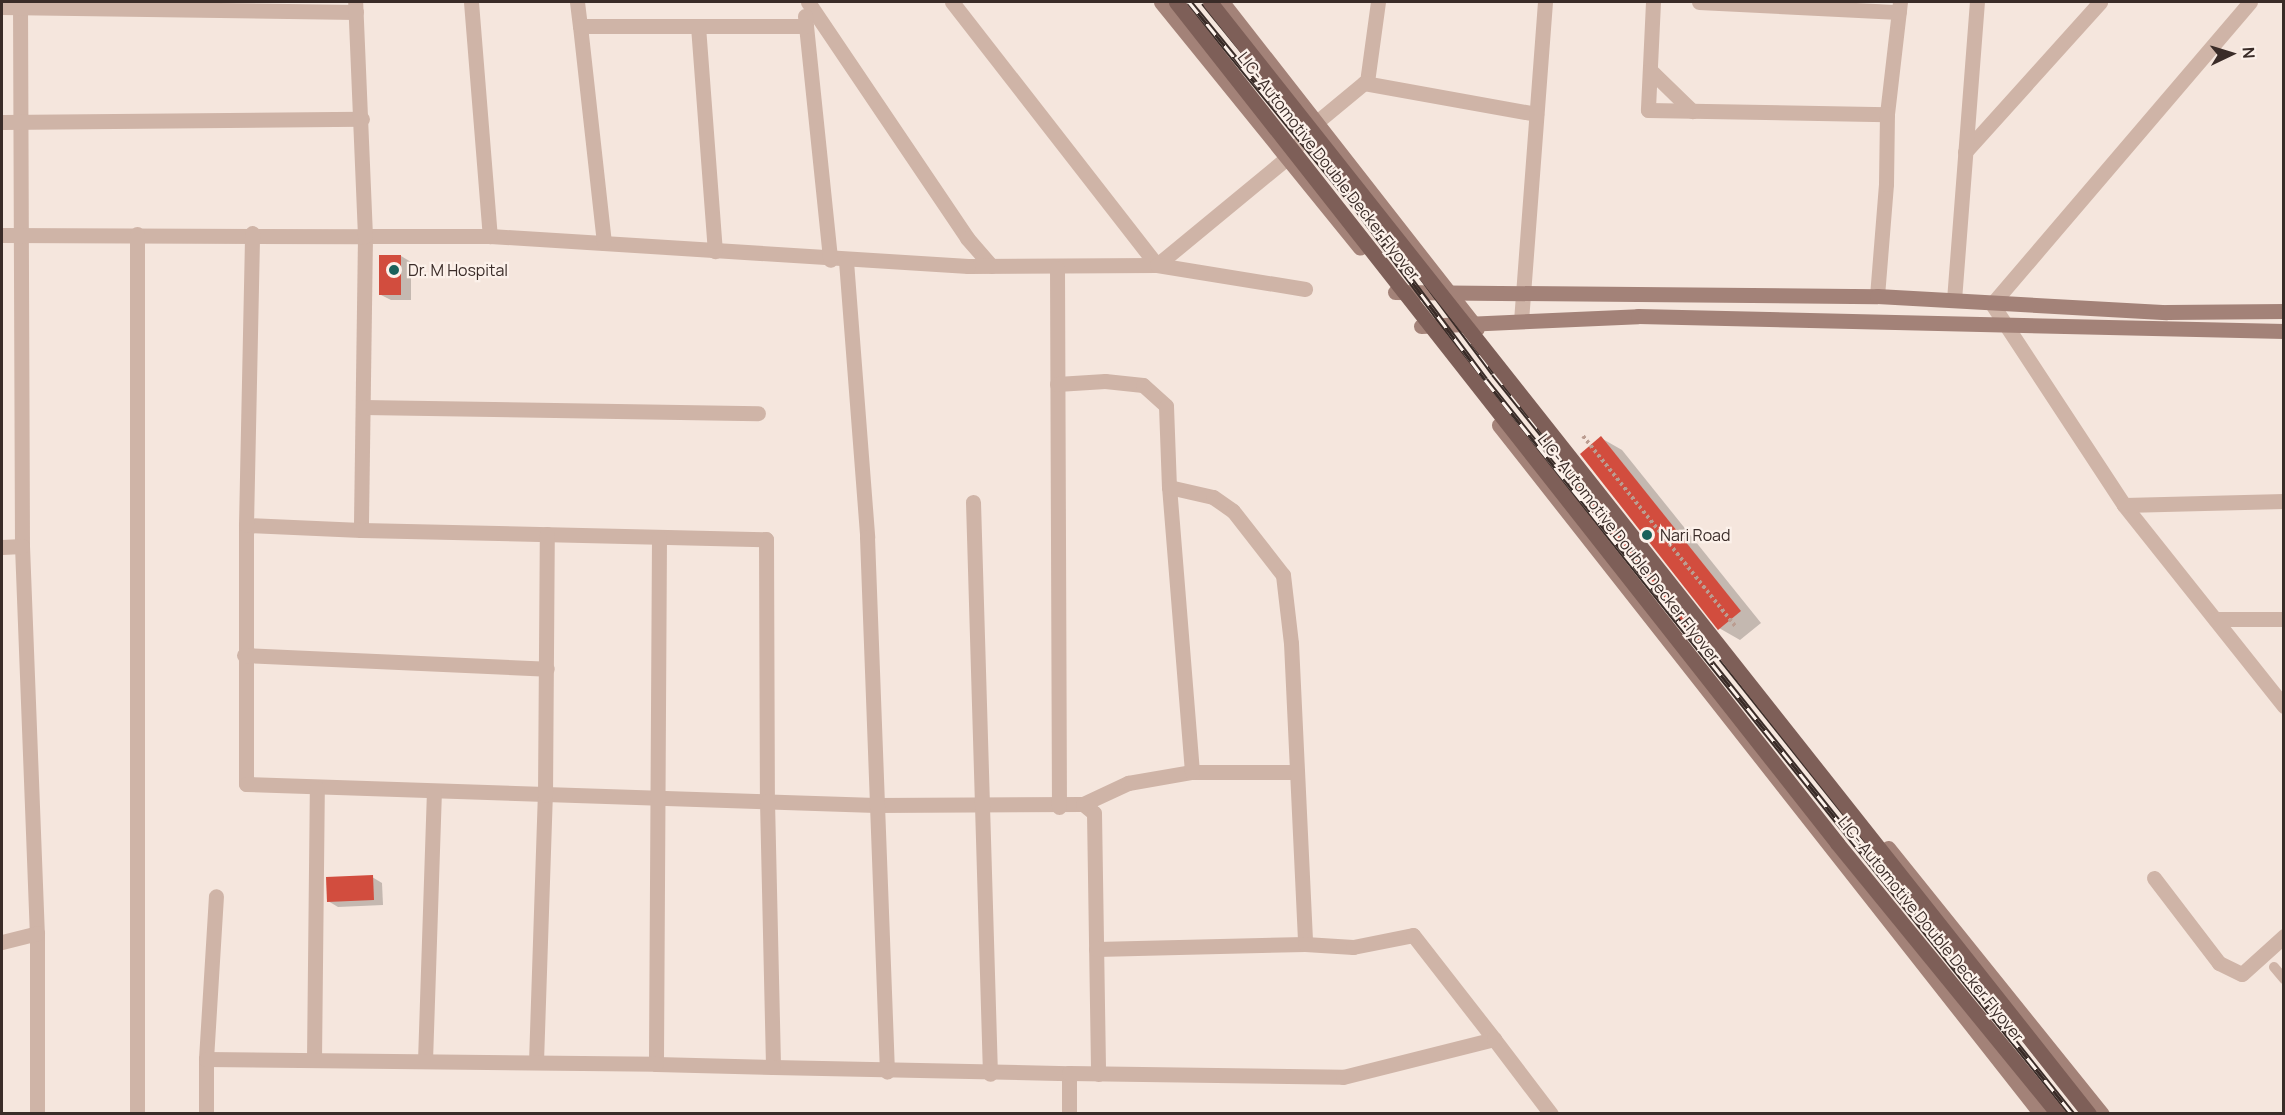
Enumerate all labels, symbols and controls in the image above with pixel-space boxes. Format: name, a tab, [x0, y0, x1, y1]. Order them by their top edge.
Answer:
north arrow	[2201, 24, 2261, 84]
text: N	[2238, 46, 2260, 59]
street label: LIC- Automotive Double Decker Flyover	[1234, 48, 1424, 284]
place label: Dr. M Hospital	[408, 260, 508, 280]
marker: Dr. M Hospital	[385, 261, 403, 279]
street label: LIC- Automotive Double Decker Flyover	[1534, 430, 1724, 666]
place label: Nari Road	[1660, 525, 1730, 545]
marker: Nari Road	[1638, 526, 1656, 544]
street label: LIC- Automotive Double Decker Flyover	[1834, 812, 2028, 1046]

